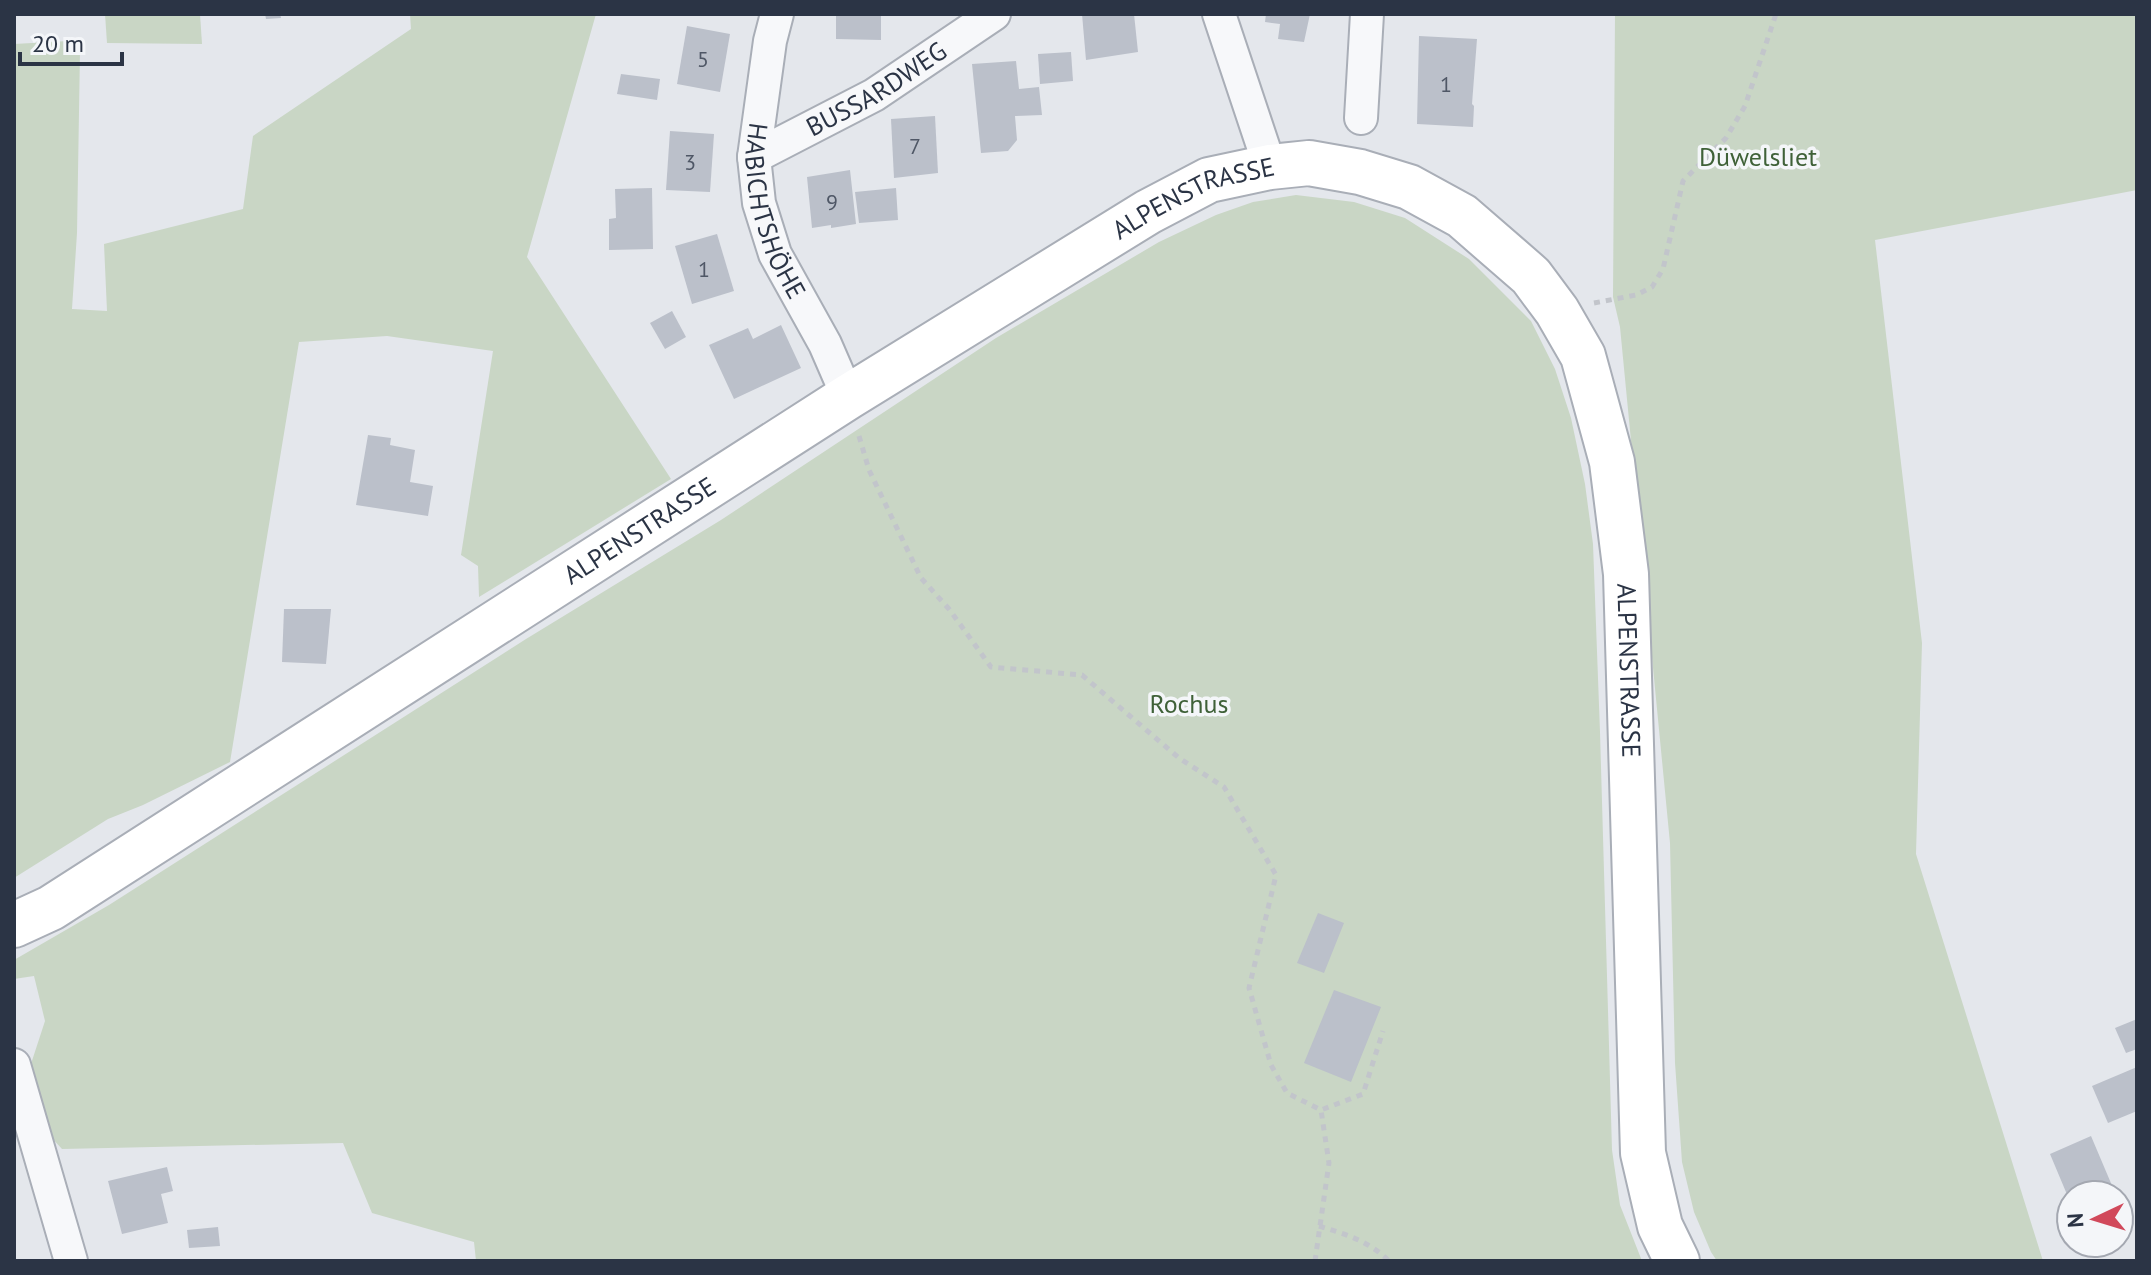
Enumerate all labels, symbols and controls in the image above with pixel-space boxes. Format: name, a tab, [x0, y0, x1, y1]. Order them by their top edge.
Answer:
scale bar	[20, 16, 122, 66]
text: 20 m	[32, 28, 84, 59]
street label: BUSSARDWEG	[800, 34, 953, 143]
house number: 5	[697, 45, 709, 73]
house number: 1	[1440, 70, 1452, 98]
street label: HABICHTSHÖHE	[738, 121, 813, 304]
house number: 7	[909, 132, 921, 160]
park label: Düwelsliet	[1699, 140, 1817, 173]
house number: 3	[684, 148, 696, 176]
street label: ALPENSTRASSE	[1106, 150, 1277, 246]
house number: 9	[826, 188, 838, 216]
house number: 1	[698, 255, 710, 283]
street label: ALPENSTRASSE	[557, 469, 722, 591]
street label: ALPENSTRASSE	[1610, 583, 1648, 758]
park label: Rochus	[1149, 687, 1229, 720]
north arrow	[2055, 1179, 2135, 1259]
text: N	[2061, 1212, 2090, 1229]

